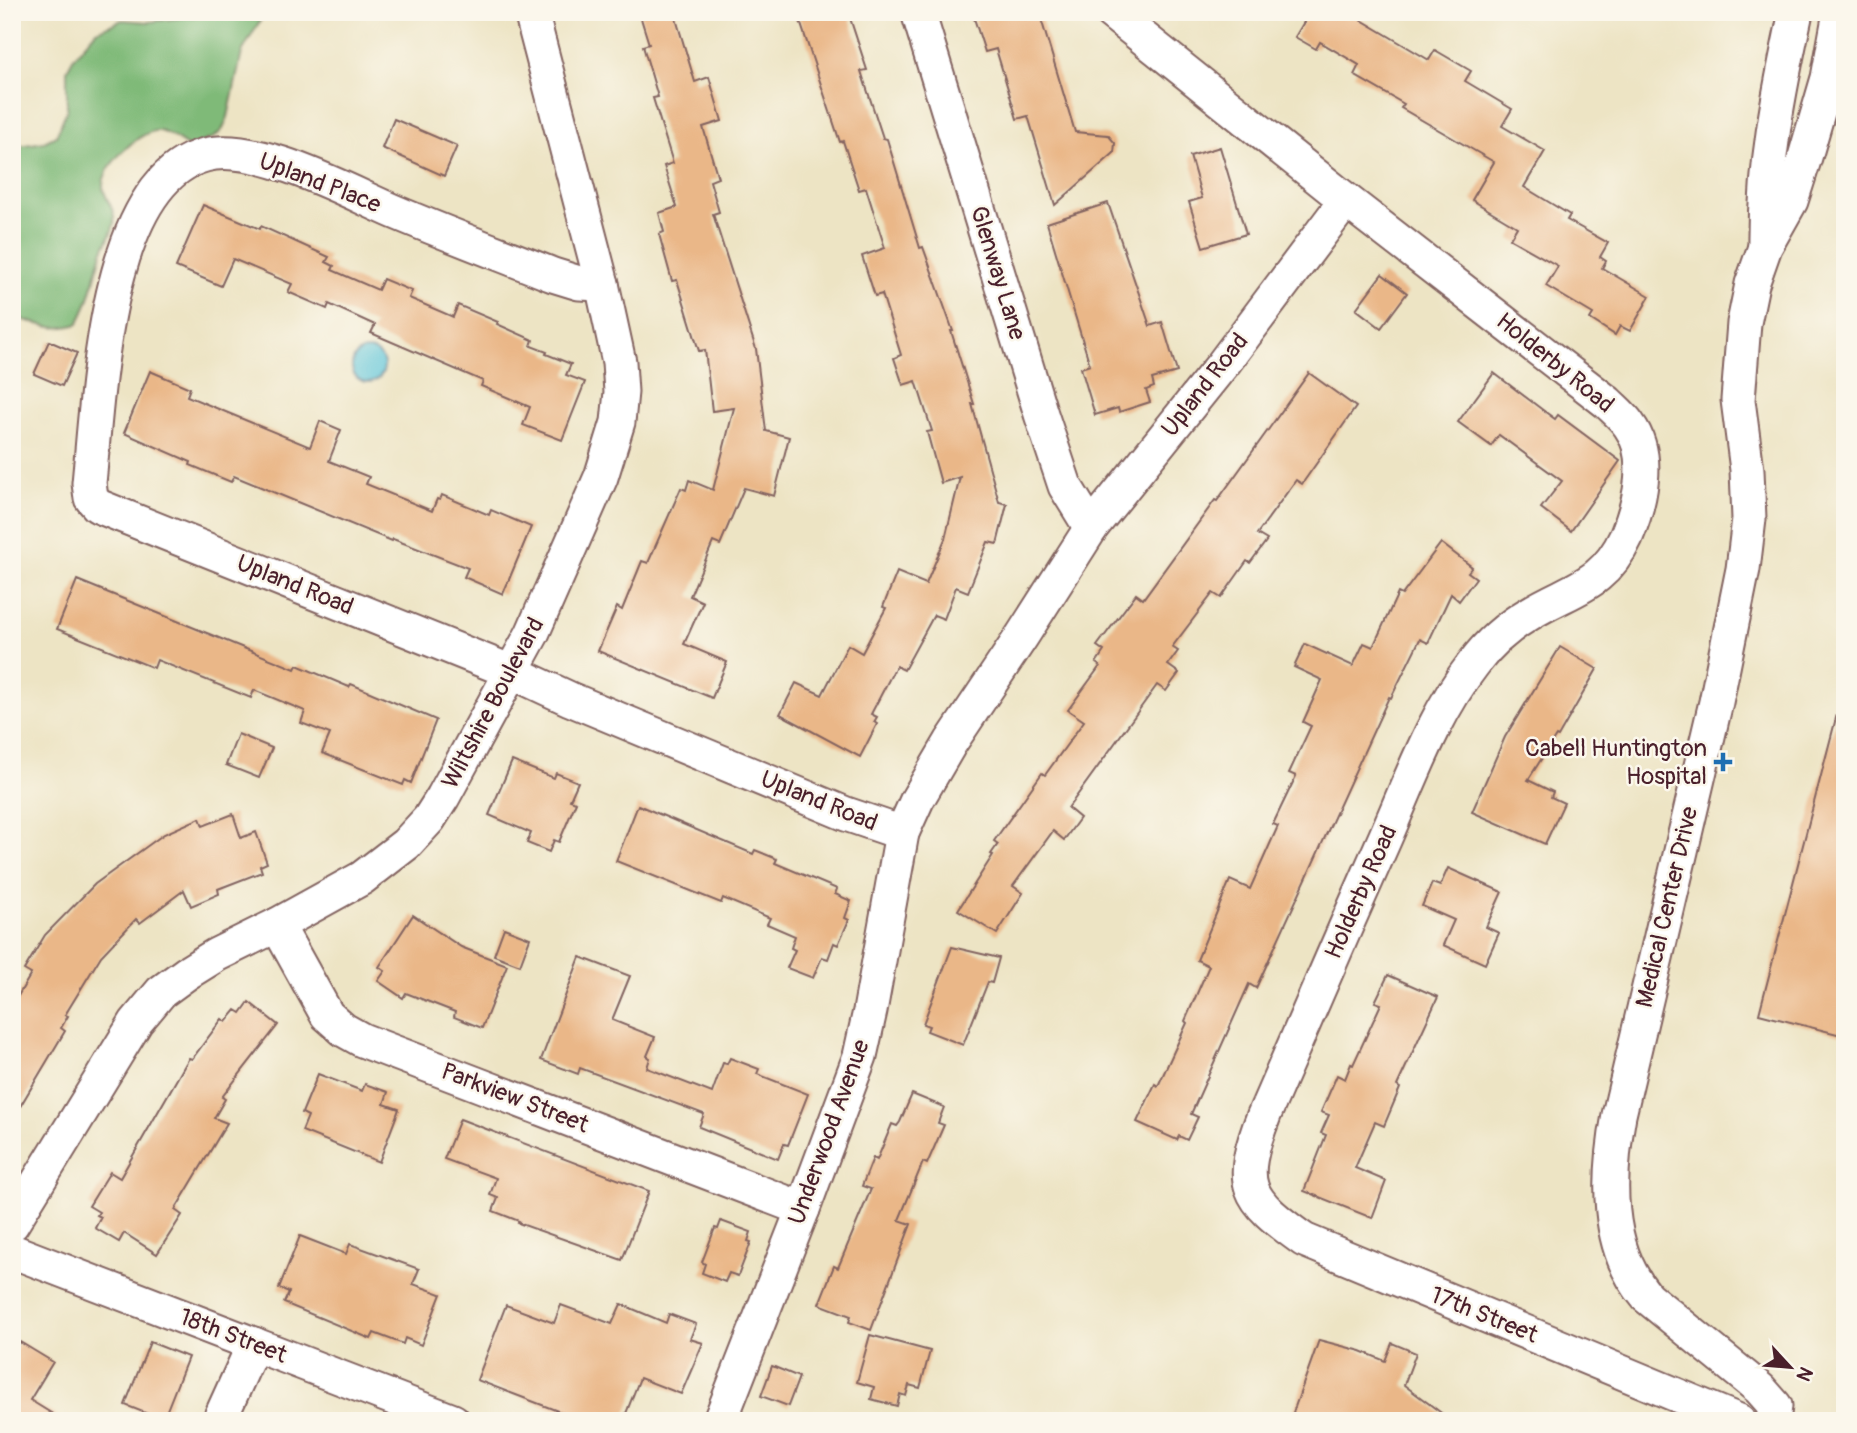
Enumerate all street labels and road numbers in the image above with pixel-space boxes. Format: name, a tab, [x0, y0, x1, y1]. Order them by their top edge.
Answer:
street label: Upland Place	[255, 147, 385, 220]
street label: Glenway Lane	[964, 203, 1032, 344]
street label: Holderby Road	[1490, 307, 1620, 419]
street label: Upland Road	[1156, 327, 1254, 443]
street label: Upland Road	[232, 548, 358, 622]
street label: Wiltshire Boulevard	[436, 612, 550, 794]
street label: Upland Road	[756, 764, 882, 838]
street label: Medical Center Drive	[1630, 803, 1704, 1010]
street label: Holderby Road	[1319, 821, 1403, 963]
street label: Underwood Avenue	[782, 1035, 876, 1228]
street label: Parkview Street	[437, 1057, 593, 1140]
street label: 17th Street	[1426, 1280, 1542, 1350]
street label: 18th Street	[175, 1302, 291, 1370]

